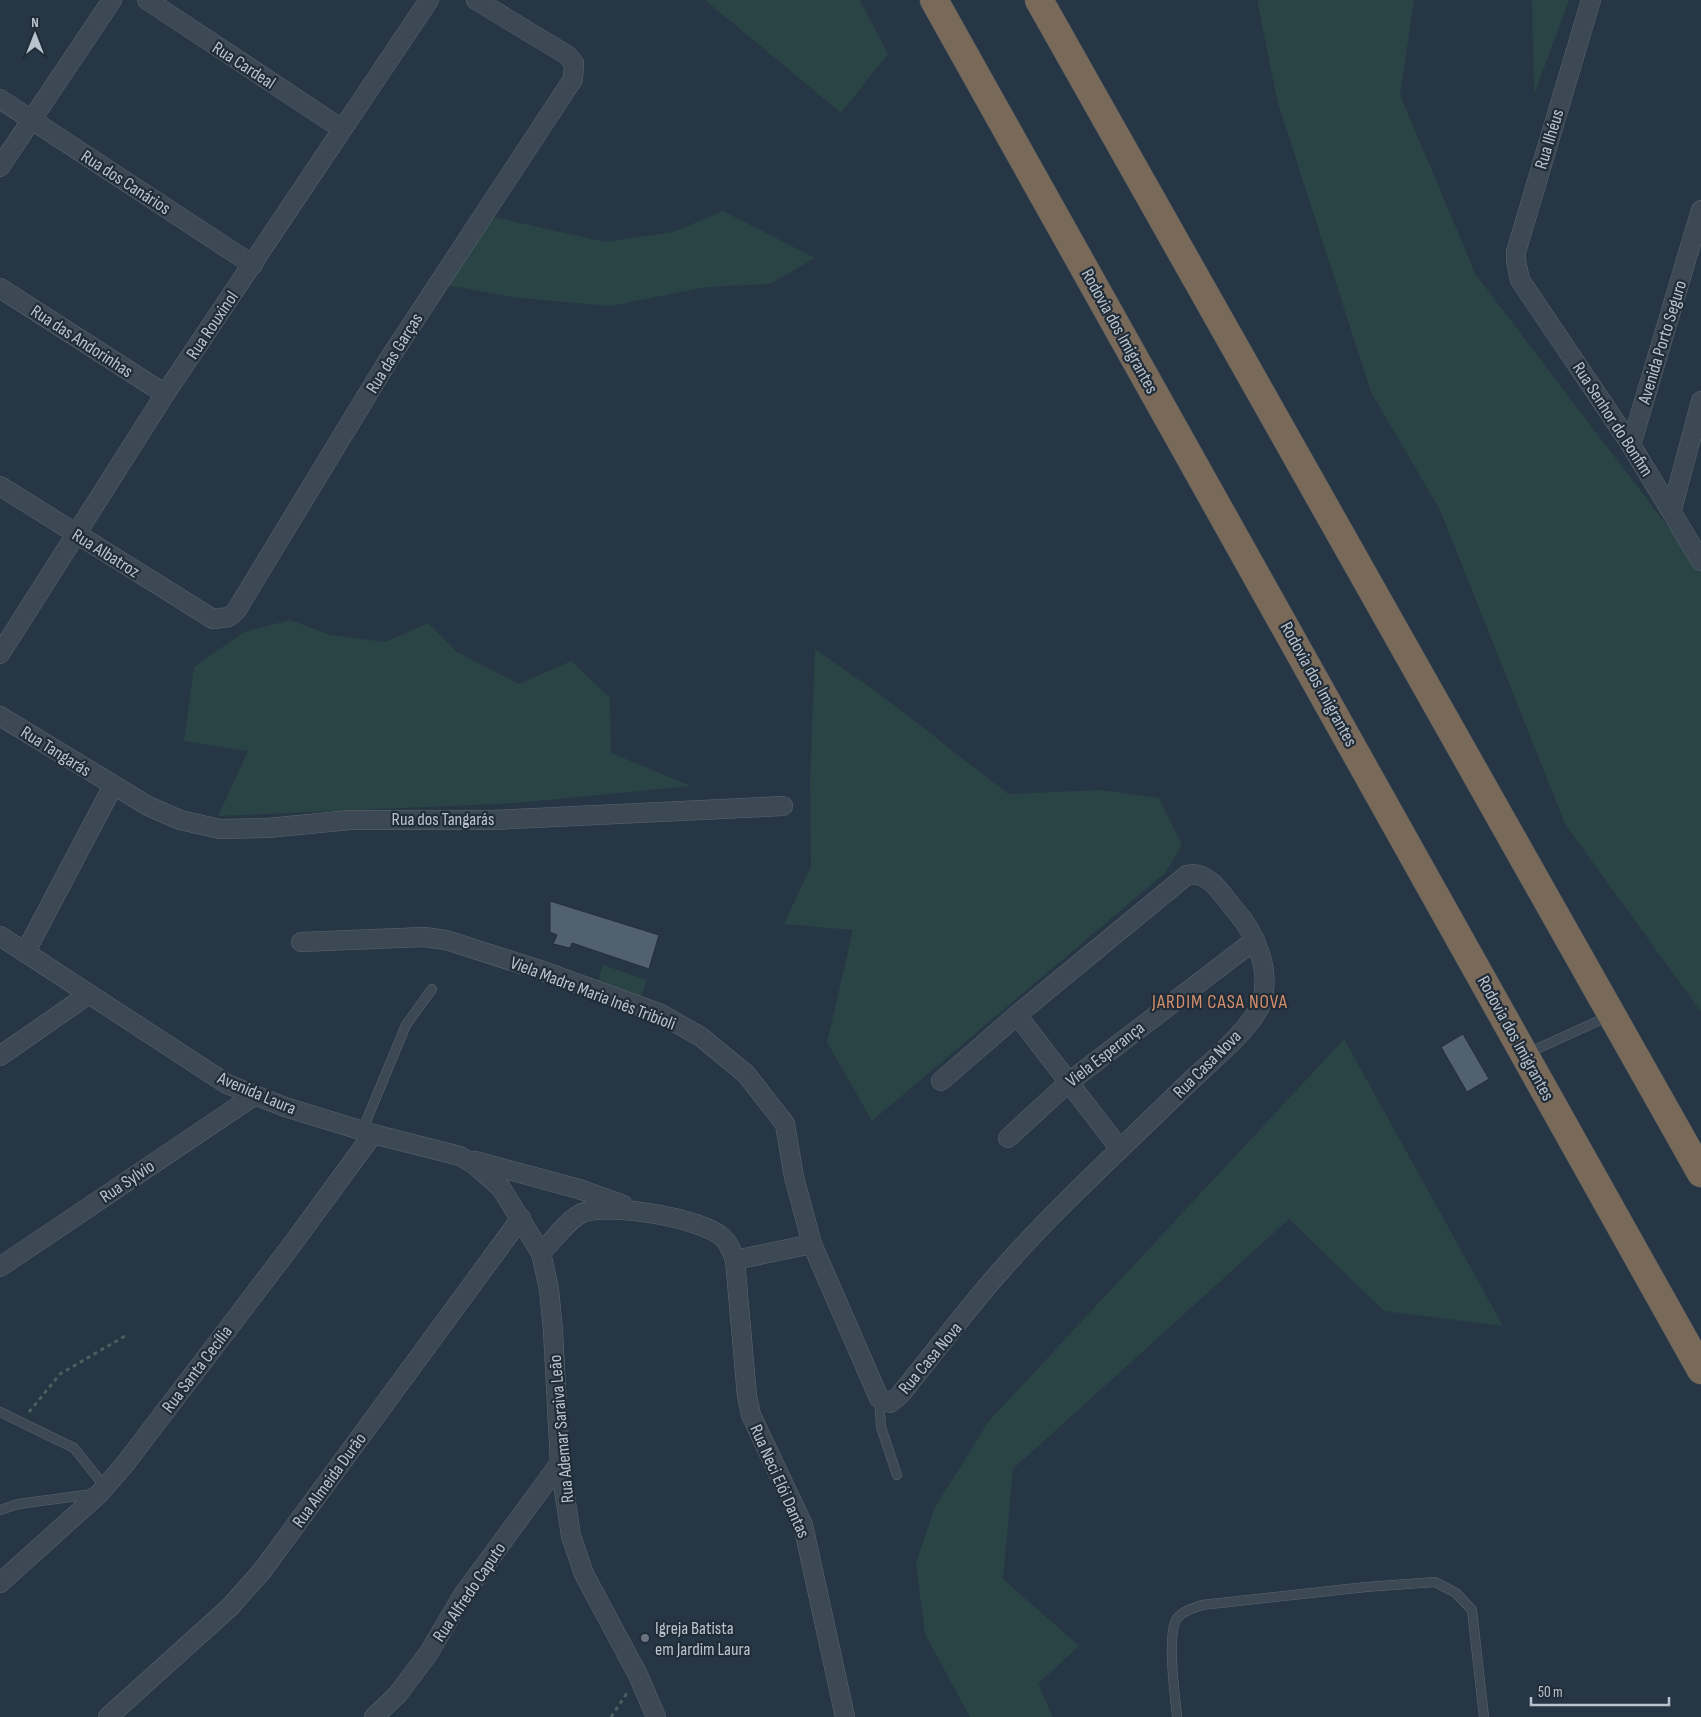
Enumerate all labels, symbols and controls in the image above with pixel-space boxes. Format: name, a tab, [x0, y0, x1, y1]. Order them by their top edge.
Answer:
north arrow	[10, 10, 60, 60]
text: N	[31, 14, 39, 31]
street label: Rua Cardeal	[208, 37, 279, 94]
street label: Rua Ilhéus	[1530, 107, 1569, 172]
street label: Rua dos Canários	[77, 146, 174, 219]
street label: Rodovia dos Imigrantes	[1077, 265, 1162, 397]
street label: Avenida Porto Seguro	[1633, 278, 1691, 407]
street label: Rua Rouxinol	[182, 287, 243, 363]
street label: Rua das Andorinhas	[27, 301, 137, 382]
street label: Rua das Garças	[362, 309, 427, 397]
street label: Rua Senhor do Bonfim	[1568, 358, 1657, 480]
street label: Rua Albatroz	[68, 525, 144, 583]
street label: Rodovia dos Imigrantes	[1276, 618, 1361, 750]
street label: Rua Tangarás	[17, 722, 95, 781]
street label: Rua dos Tangarás	[392, 809, 494, 830]
street label: Viela Madre Maria Inês Tribioli	[507, 952, 679, 1035]
street label: Rodovia dos Imigrantes	[1473, 972, 1558, 1104]
district label: JARDIM CASA NOVA	[1151, 991, 1288, 1014]
street label: Viela Esperança	[1062, 1017, 1149, 1092]
street label: Rua Casa Nova	[1169, 1026, 1246, 1103]
street label: Avenida Laura	[214, 1067, 299, 1119]
street label: Rua Sylvio	[96, 1156, 159, 1207]
street label: Rua Casa Nova	[894, 1318, 967, 1399]
street label: Rua Santa Cecília	[158, 1322, 237, 1417]
street label: Rua Ademar Saraiva Leão	[545, 1354, 578, 1504]
street label: Rua Neci Elói Dantas	[745, 1421, 814, 1541]
street label: Rua Almeida Durão	[288, 1429, 371, 1532]
street label: Rua Alfredo Caputo	[428, 1539, 510, 1646]
place label: Igreja Batista em Jardim Laura	[655, 1618, 750, 1660]
marker: Igreja Batista em Jardim Laura	[639, 1632, 651, 1644]
scale bar	[1531, 1674, 1668, 1706]
text: 50 m	[1538, 1683, 1563, 1702]

